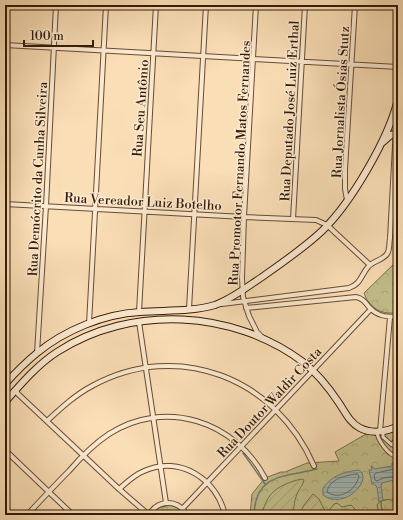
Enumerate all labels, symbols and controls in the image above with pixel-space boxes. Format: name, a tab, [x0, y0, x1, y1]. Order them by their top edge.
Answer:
street label: Rua Deputado José Luiz Erthal	[277, 20, 303, 202]
scale bar	[24, 22, 93, 48]
street label: Rua Jornalista Ósias Stutz	[328, 26, 353, 178]
text: 100 m	[30, 29, 64, 44]
street label: Rua Promotor Fernando Matos Fernandes	[226, 40, 254, 286]
street label: Rua Seu Antônio	[130, 59, 152, 157]
street label: Rua Demócrito da Cunha Silveira	[25, 81, 51, 277]
street label: Rua Vereador Luiz Botelho	[64, 190, 222, 214]
street label: Rua Doutor Waldir Costa	[214, 344, 325, 461]

